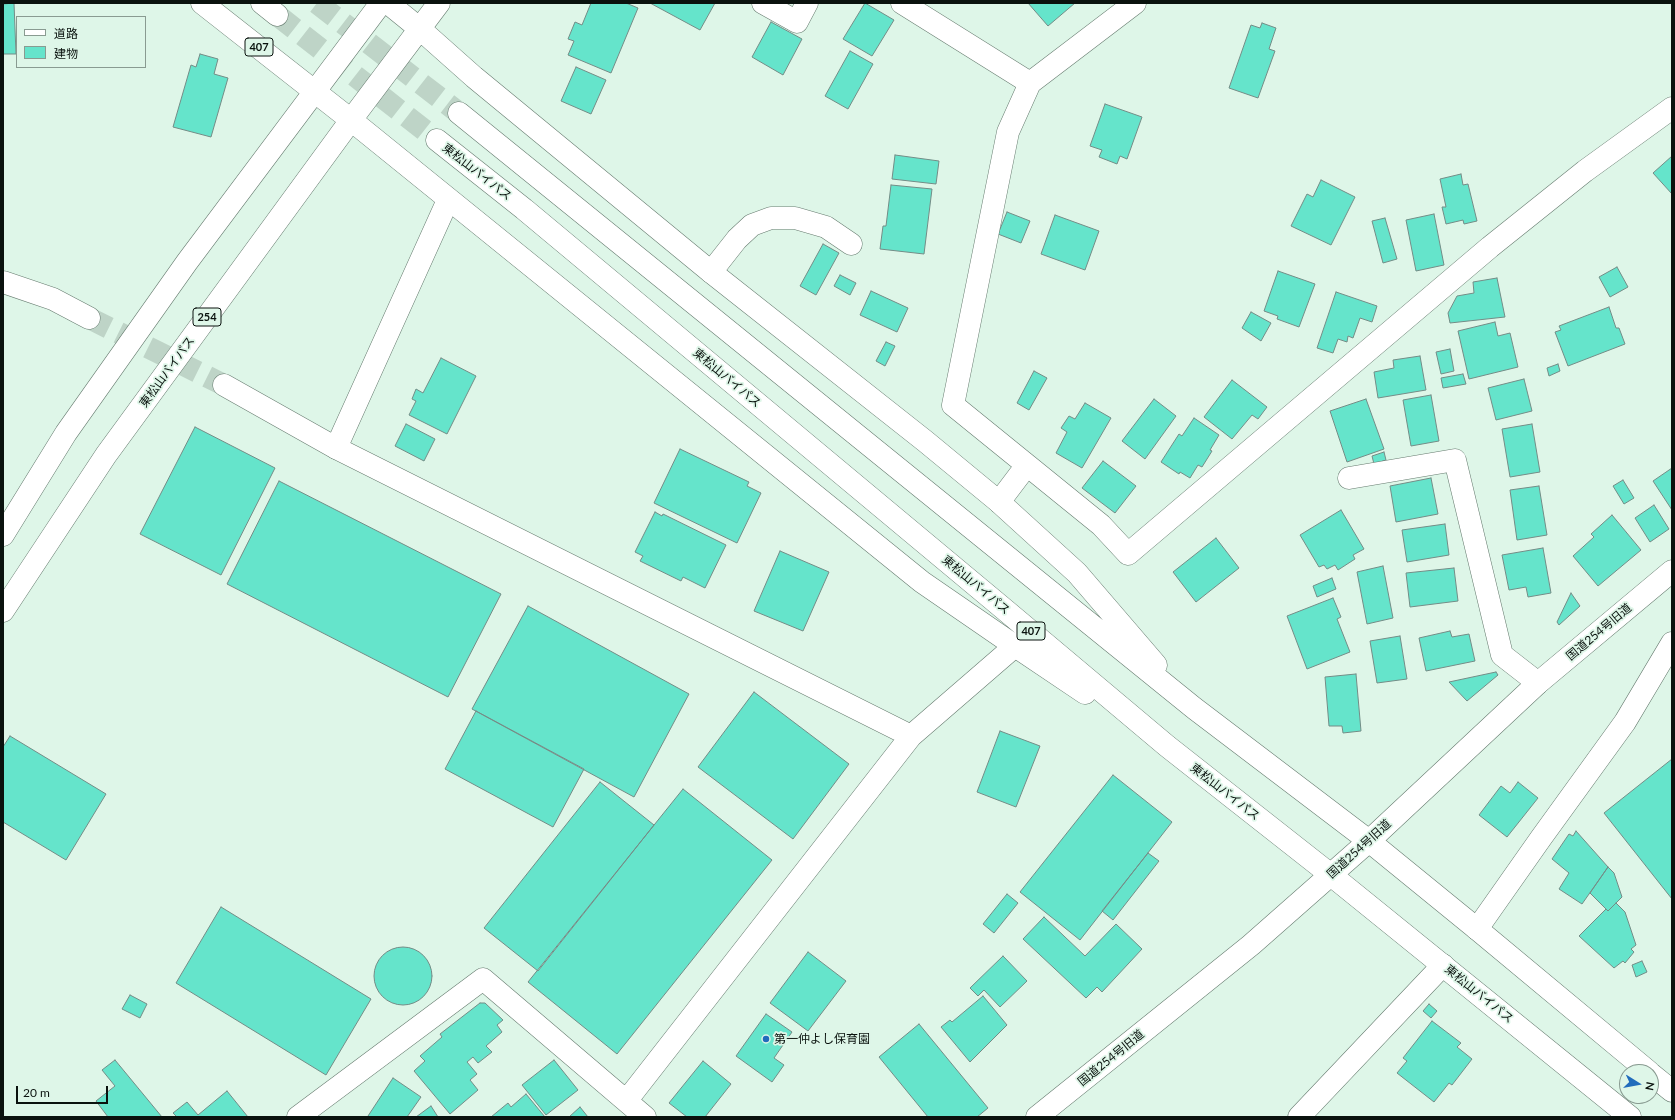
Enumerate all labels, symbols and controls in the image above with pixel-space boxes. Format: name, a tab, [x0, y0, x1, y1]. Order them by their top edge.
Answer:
legend	[16, 16, 146, 68]
text: 道路	[54, 26, 78, 41]
road number: 407	[245, 38, 273, 56]
text: 建物	[54, 46, 78, 61]
street label: 東松山バイパス	[439, 140, 515, 204]
road number: 254	[193, 308, 221, 326]
street label: 東松山バイパス	[136, 334, 198, 410]
street label: 東松山バイパス	[690, 345, 764, 411]
street label: 東松山バイパス	[939, 552, 1013, 618]
street label: 国道254号旧道	[1563, 600, 1635, 664]
road number: 407	[1017, 622, 1045, 640]
street label: 東松山バイパス	[1187, 760, 1263, 824]
street label: 国道254号旧道	[1324, 817, 1394, 881]
street label: 東松山バイパス	[1442, 962, 1516, 1026]
street label: 国道254号旧道	[1075, 1027, 1147, 1089]
place label: 第一仲よし保育園	[774, 1032, 870, 1046]
marker: 第一仲よし保育園	[761, 1034, 771, 1044]
north arrow	[1619, 1064, 1659, 1104]
scale bar	[18, 1078, 110, 1104]
text: N	[1643, 1081, 1657, 1092]
text: 20 m	[23, 1085, 50, 1100]

